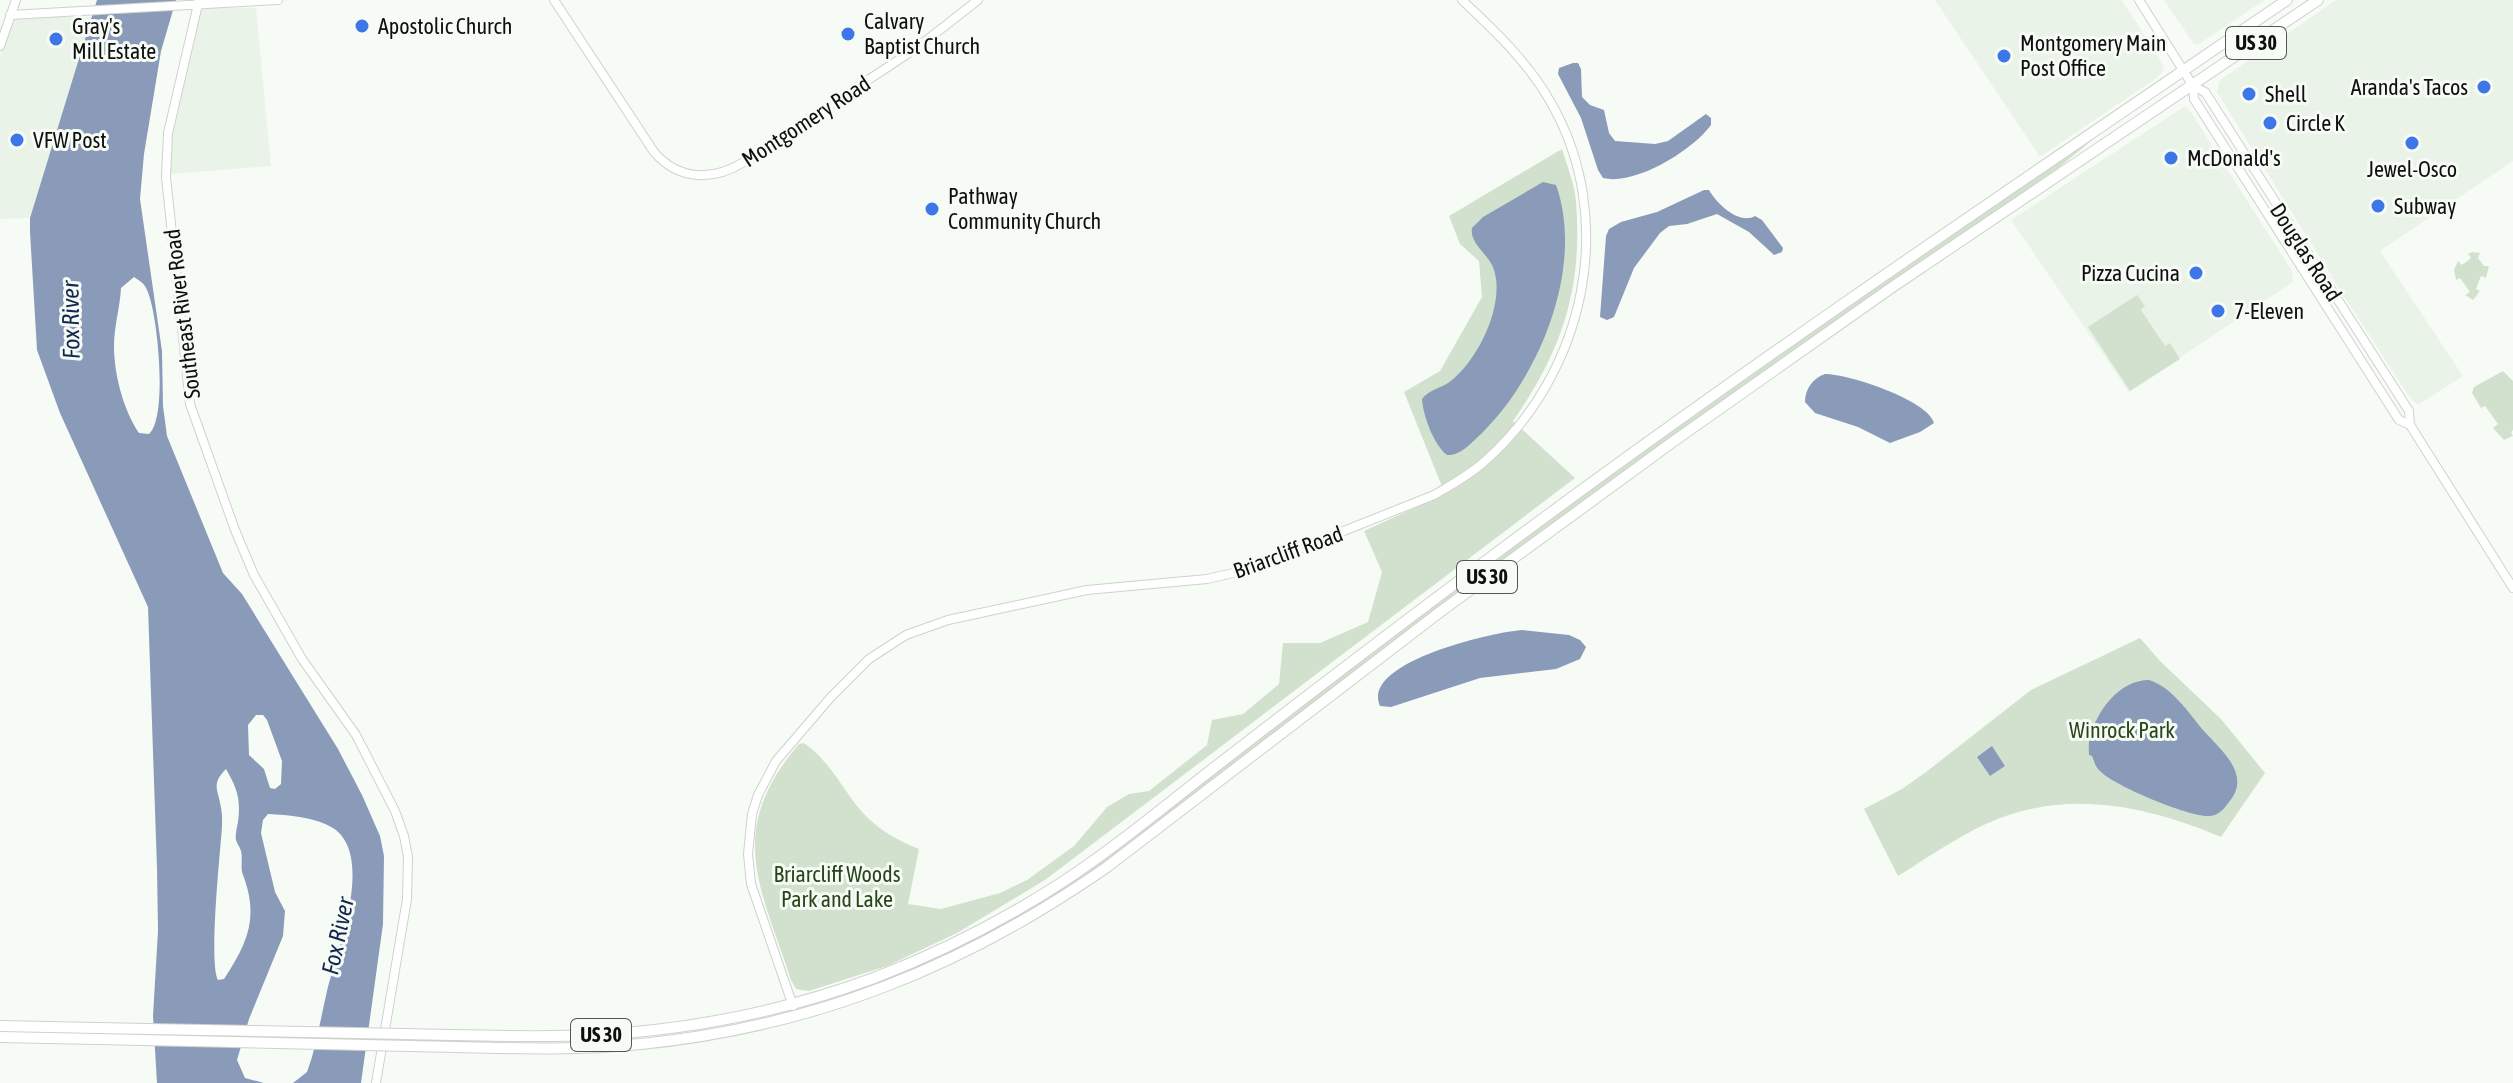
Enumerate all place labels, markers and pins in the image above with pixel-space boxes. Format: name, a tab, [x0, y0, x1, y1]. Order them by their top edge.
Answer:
place label: Calvary Baptist Church	[864, 8, 980, 59]
place label: Gray's Mill Estate	[72, 13, 156, 64]
place label: Apostolic Church	[378, 13, 512, 39]
marker: Apostolic Church	[353, 17, 371, 35]
marker: Calvary Baptist Church	[839, 25, 857, 43]
marker: Gray's Mill Estate	[47, 30, 65, 48]
place label: Montgomery Main Post Office	[2020, 30, 2167, 81]
marker: Montgomery Main Post Office	[1995, 47, 2013, 65]
place label: Aranda's Tacos	[2351, 74, 2468, 100]
marker: Aranda's Tacos	[2475, 78, 2493, 96]
place label: Shell	[2265, 81, 2307, 107]
marker: Shell	[2240, 85, 2258, 103]
place label: Circle K	[2286, 110, 2345, 136]
marker: Circle K	[2261, 114, 2279, 132]
place label: VFW Post	[33, 127, 107, 153]
marker: VFW Post	[8, 131, 26, 149]
marker: Jewel-Osco	[2403, 134, 2421, 152]
place label: McDonald's	[2187, 145, 2281, 171]
marker: McDonald's	[2162, 149, 2180, 167]
place label: Jewel-Osco	[2367, 156, 2457, 182]
place label: Pathway Community Church	[948, 183, 1101, 234]
place label: Subway	[2394, 193, 2456, 219]
marker: Subway	[2369, 197, 2387, 215]
marker: Pathway Community Church	[923, 200, 941, 218]
place label: Pizza Cucina	[2081, 260, 2180, 286]
marker: Pizza Cucina	[2187, 264, 2205, 282]
place label: 7-Eleven	[2234, 298, 2304, 324]
marker: 7-Eleven	[2209, 302, 2227, 320]

